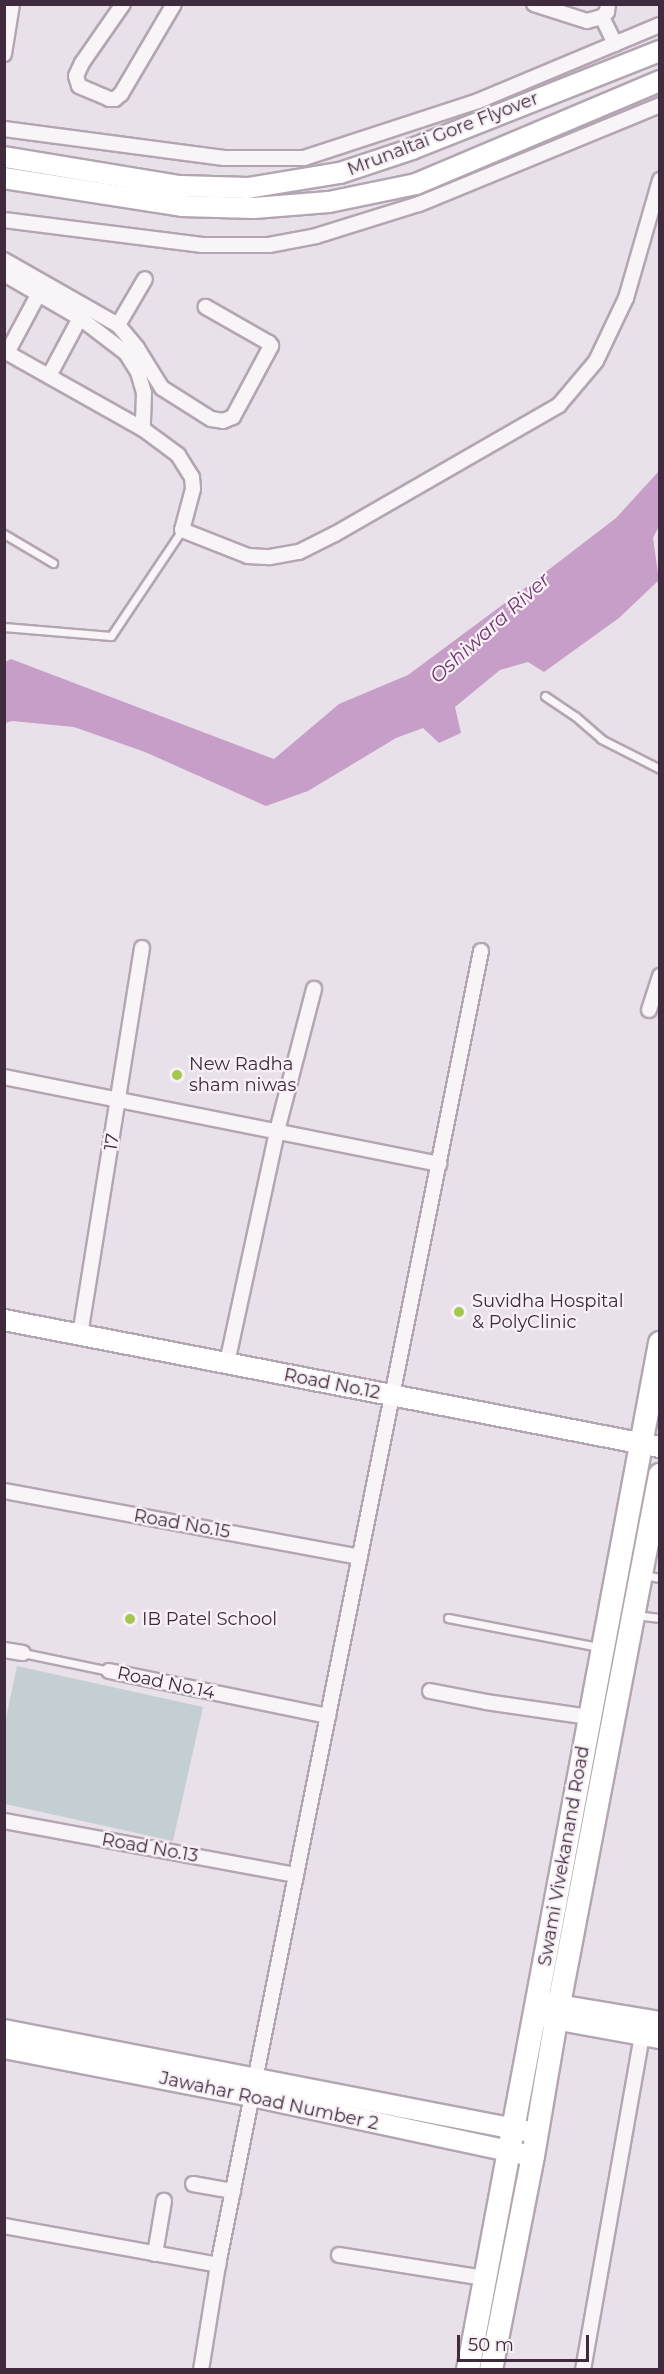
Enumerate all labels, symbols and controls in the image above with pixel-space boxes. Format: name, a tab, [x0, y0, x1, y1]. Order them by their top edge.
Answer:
street label: Mrunaltai Gore Flyover	[344, 88, 542, 180]
water label: Oshiwara River	[425, 568, 555, 688]
place label: New Radha sham niwas	[189, 1054, 296, 1096]
marker: New Radha sham niwas	[170, 1068, 184, 1082]
street label: 17	[100, 1132, 124, 1152]
place label: Suvidha Hospital & PolyClinic	[472, 1291, 623, 1334]
marker: Suvidha Hospital & PolyClinic	[450, 1303, 468, 1321]
street label: Road No.12	[282, 1364, 382, 1404]
street label: Road No.15	[132, 1505, 232, 1543]
place label: IB Patel School	[142, 1608, 277, 1630]
marker: IB Patel School	[123, 1612, 137, 1626]
street label: Road No.14	[115, 1662, 217, 1704]
street label: Swami Vivekanand Road	[534, 1744, 594, 1968]
street label: Road No.13	[100, 1829, 200, 1867]
street label: Jawahar Road Number 2	[158, 2067, 380, 2135]
scale bar	[460, 2323, 592, 2361]
text: 50 m	[468, 2334, 514, 2356]

